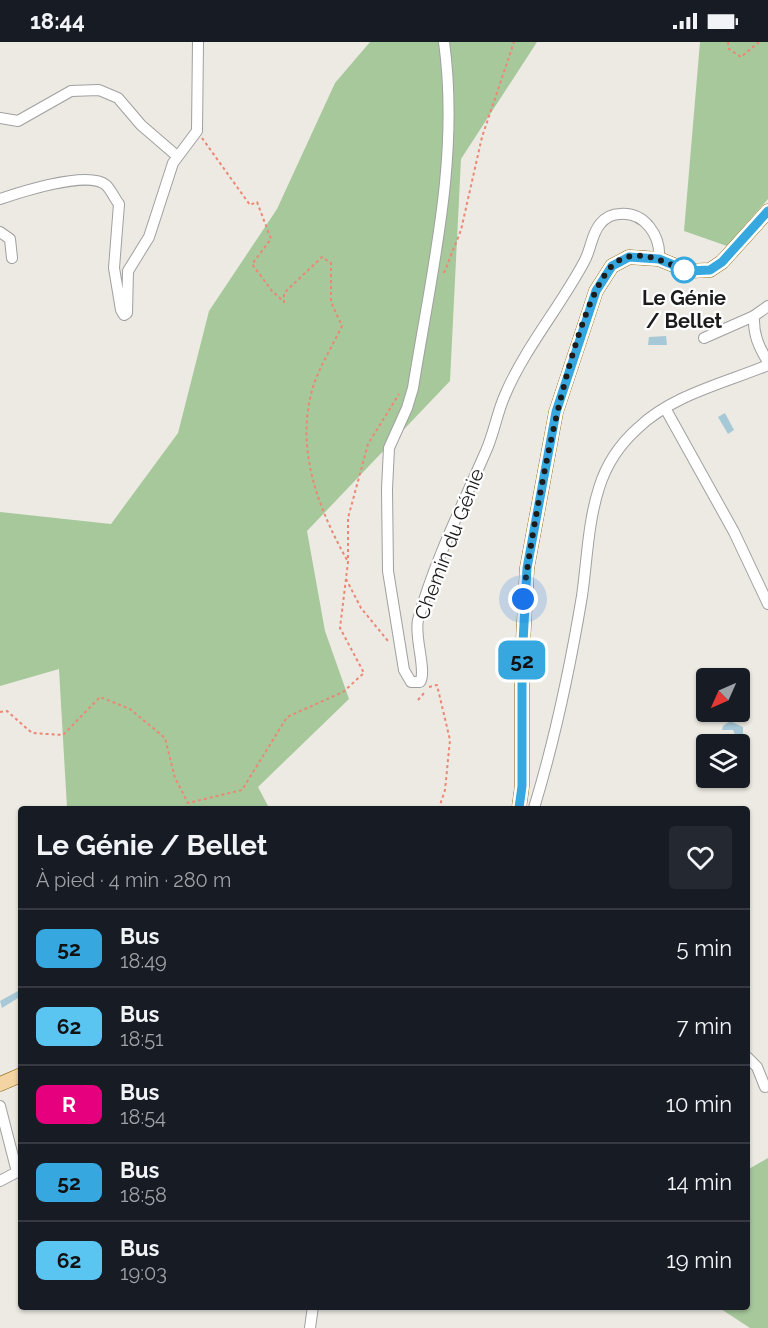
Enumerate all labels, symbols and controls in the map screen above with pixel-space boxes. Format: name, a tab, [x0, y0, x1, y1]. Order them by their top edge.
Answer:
text: 18:44	[30, 8, 85, 34]
marker: Le Génie / Bellet	[671, 257, 697, 283]
place label: Le Génie / Bellet	[642, 286, 726, 333]
street label: Chemin du Génie	[409, 465, 489, 623]
your location	[508, 584, 538, 614]
line badge: 52	[495, 640, 549, 680]
text: 52	[510, 648, 534, 673]
north arrow	[696, 668, 750, 722]
map controls	[696, 668, 750, 788]
button: layers	[696, 734, 750, 788]
button: heart	[669, 826, 732, 889]
text: Le Génie / Bellet	[36, 829, 268, 862]
text: À pied · 4 min · 280 m	[36, 868, 231, 892]
text: Bus	[120, 923, 159, 949]
text: 5 min	[677, 935, 732, 961]
text: 52	[57, 936, 81, 961]
text: 18:49	[120, 949, 167, 973]
text: Bus	[120, 1001, 159, 1027]
text: 7 min	[677, 1013, 732, 1039]
text: 62	[57, 1014, 81, 1039]
text: 18:51	[120, 1027, 164, 1051]
text: Bus	[120, 1079, 159, 1105]
text: 10 min	[666, 1091, 732, 1117]
text: R	[62, 1092, 76, 1117]
text: 18:54	[120, 1105, 166, 1129]
text: Bus	[120, 1157, 159, 1183]
text: 14 min	[667, 1169, 732, 1195]
text: 52	[57, 1170, 81, 1195]
text: 18:58	[120, 1183, 167, 1207]
text: Bus	[120, 1235, 159, 1261]
text: 19 min	[666, 1247, 732, 1273]
text: 62	[57, 1248, 81, 1273]
text: 19:03	[120, 1261, 167, 1285]

